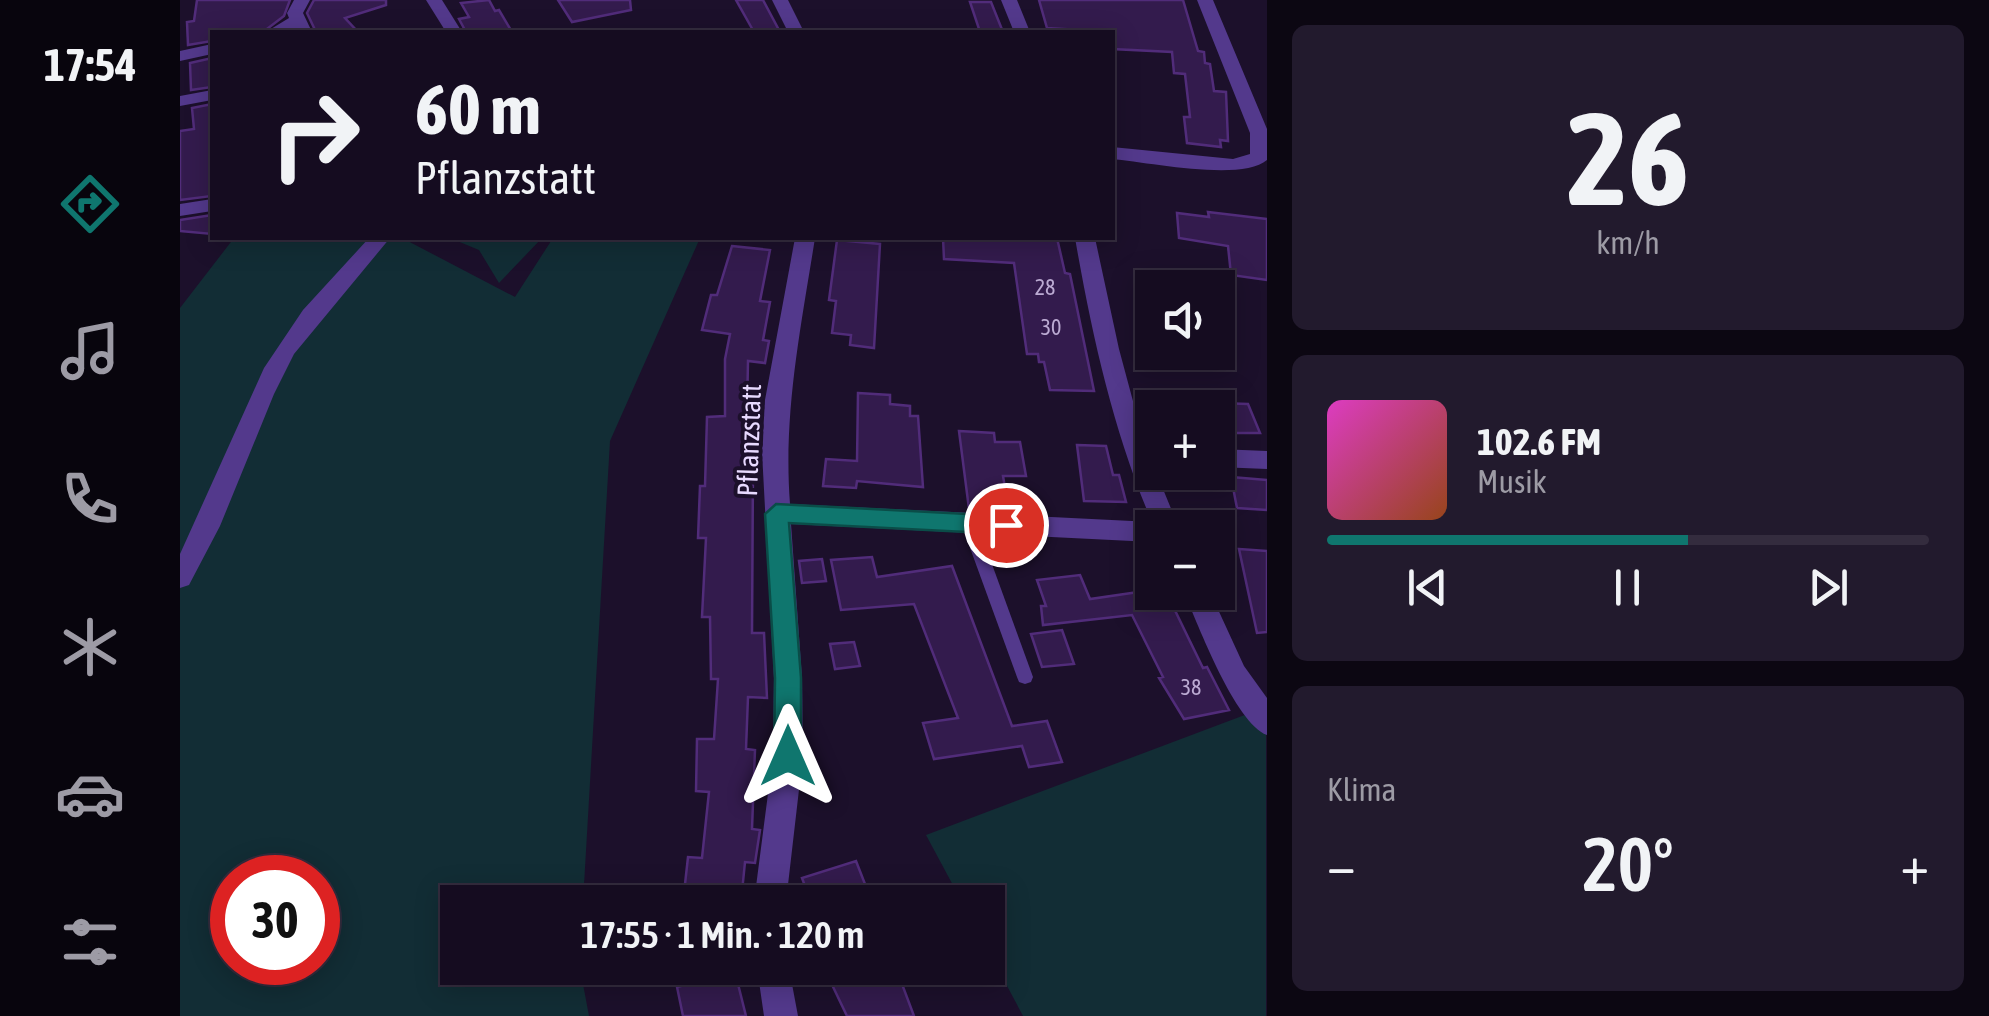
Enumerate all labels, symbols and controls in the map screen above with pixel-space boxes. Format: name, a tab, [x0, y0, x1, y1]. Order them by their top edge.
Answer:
text: 17:54	[44, 39, 136, 91]
text: 60 m	[415, 69, 541, 149]
icon: right	[250, 70, 380, 200]
text: 26	[1567, 84, 1689, 233]
text: Pflanzstatt	[415, 152, 596, 204]
icon: directions	[55, 169, 125, 239]
text: km/h	[1596, 224, 1660, 261]
map controls	[1135, 270, 1235, 610]
button: sound	[1135, 270, 1235, 370]
house number: 28	[1035, 274, 1055, 300]
house number: 30	[1041, 314, 1061, 340]
icon: music	[55, 316, 125, 386]
street label: Pflanzstatt	[731, 383, 767, 497]
button: +	[1135, 390, 1235, 490]
text: 102.6 FM	[1477, 420, 1601, 463]
text: Musik	[1477, 463, 1547, 500]
icon: phone	[55, 464, 125, 534]
pin	[964, 483, 1049, 568]
icon: arrive	[979, 498, 1034, 553]
button: −	[1135, 510, 1235, 610]
icon: previous	[1400, 560, 1455, 615]
icon: pause	[1600, 560, 1655, 615]
icon: next	[1801, 560, 1856, 615]
icon: climate	[55, 612, 125, 682]
house number: 38	[1181, 674, 1201, 700]
position arrow	[736, 704, 840, 808]
icon: car	[55, 759, 125, 829]
text: Klima	[1327, 771, 1396, 808]
text: 20°	[1582, 821, 1674, 907]
text: −	[1327, 833, 1356, 896]
text: +	[1900, 833, 1929, 896]
speed limit sign: 30	[210, 855, 340, 985]
icon: filters	[55, 907, 125, 977]
text: 17:55 · 1 Min. · 120 m	[581, 913, 864, 956]

